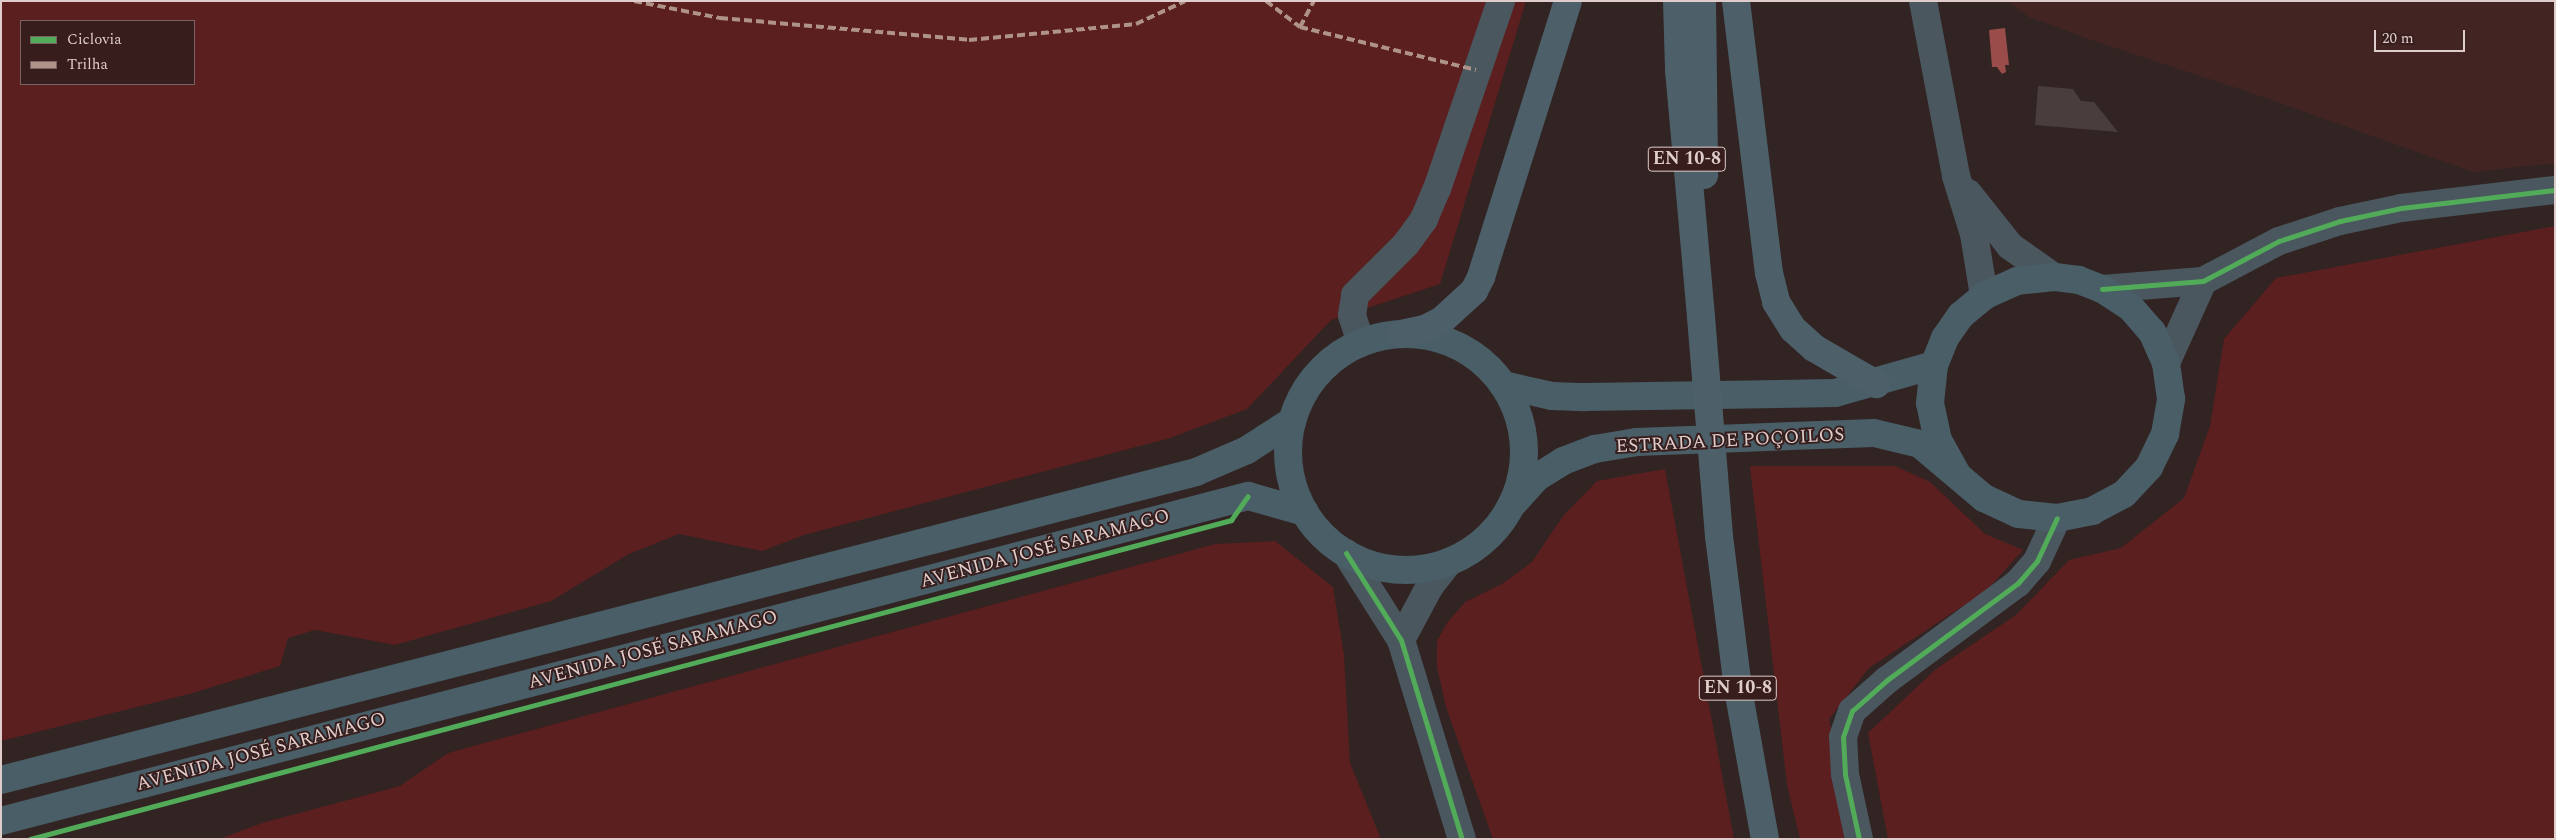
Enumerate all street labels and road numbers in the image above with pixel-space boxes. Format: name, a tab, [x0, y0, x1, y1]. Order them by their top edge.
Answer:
road number: EN 10-8	[1647, 144, 1727, 174]
street label: ESTRADA DE POÇOILOS	[1615, 424, 1845, 458]
street label: AVENIDA JOSÉ SARAMAGO	[918, 505, 1172, 593]
street label: AVENIDA JOSÉ SARAMAGO	[526, 606, 780, 694]
road number: EN 10-8	[1698, 672, 1778, 704]
street label: AVENIDA JOSÉ SARAMAGO	[134, 708, 388, 796]

